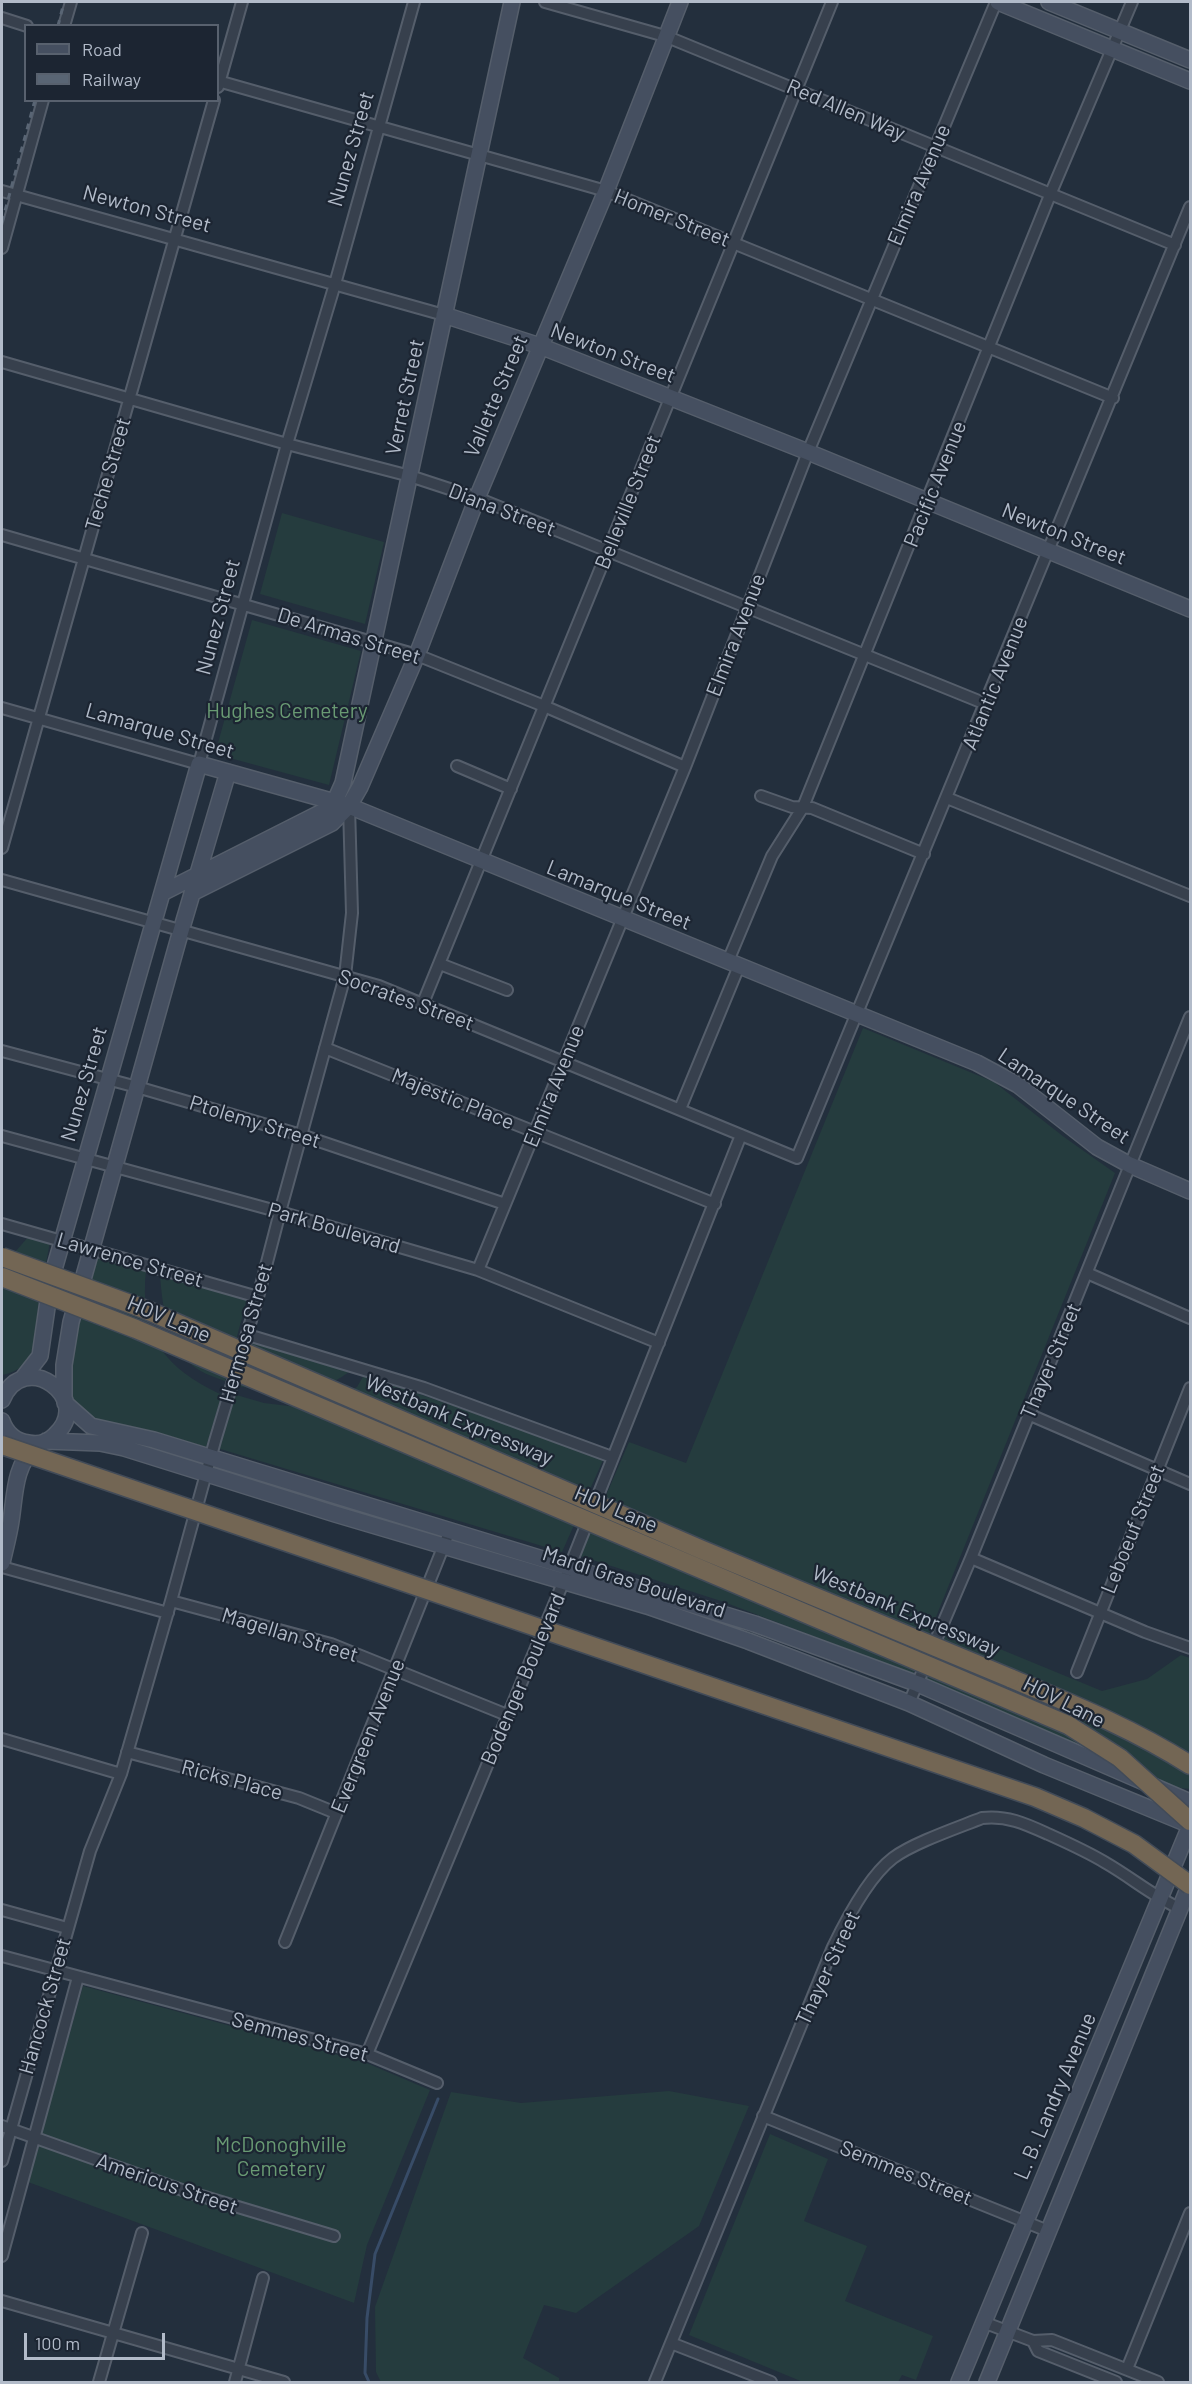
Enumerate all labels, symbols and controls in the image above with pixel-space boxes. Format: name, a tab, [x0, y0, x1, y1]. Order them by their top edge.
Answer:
legend	[24, 24, 219, 102]
text: Road	[82, 38, 122, 60]
text: Railway	[82, 68, 141, 90]
street label: Red Allen Way	[783, 74, 909, 146]
street label: Nunez Street	[323, 88, 379, 210]
street label: Elmira Avenue	[882, 120, 956, 250]
street label: Newton Street	[80, 180, 214, 238]
street label: Homer Street	[610, 183, 734, 253]
street label: Newton Street	[547, 318, 679, 388]
street label: Vallette Street	[459, 331, 533, 461]
street label: Verret Street	[380, 337, 430, 457]
street label: Teche Street	[80, 415, 136, 533]
street label: Pacific Avenue	[898, 417, 972, 551]
street label: Belleville Street	[590, 431, 666, 573]
street label: Diana Street	[445, 478, 559, 542]
street label: Newton Street	[998, 498, 1130, 570]
street label: Nunez Street	[190, 556, 246, 678]
street label: Elmira Avenue	[701, 570, 771, 700]
street label: De Armas Street	[274, 602, 424, 670]
street label: Atlantic Avenue	[957, 613, 1033, 753]
street label: Lamarque Street	[83, 698, 237, 764]
park label: Hughes Cemetery	[206, 698, 368, 724]
street label: Lamarque Street	[543, 855, 695, 935]
street label: Socrates Street	[335, 964, 477, 1036]
street label: Elmira Avenue	[518, 1021, 590, 1151]
street label: Nunez Street	[56, 1023, 112, 1145]
street label: Lamarque Street	[993, 1043, 1135, 1149]
street label: Majestic Place	[388, 1063, 518, 1135]
street label: Ptolemy Street	[186, 1090, 324, 1154]
street label: Park Boulevard	[265, 1197, 403, 1259]
street label: Lawrence Street	[54, 1227, 206, 1293]
street label: Hermosa Street	[214, 1261, 278, 1405]
street label: HOV Lane	[123, 1290, 215, 1348]
street label: Thayer Street	[1015, 1299, 1087, 1423]
street label: Westbank Expressway	[361, 1369, 557, 1471]
street label: Leboeuf Street	[1096, 1461, 1170, 1597]
street label: HOV Lane	[570, 1480, 662, 1538]
street label: Mardi Gras Boulevard	[539, 1541, 729, 1623]
street label: Westbank Expressway	[808, 1560, 1004, 1662]
street label: Bodenger Boulevard	[475, 1589, 571, 1769]
street label: Magellan Street	[219, 1602, 361, 1668]
street label: Evergreen Avenue	[326, 1655, 410, 1817]
street label: HOV Lane	[1019, 1671, 1109, 1733]
street label: Ricks Place	[179, 1754, 285, 1806]
street label: Thayer Street	[790, 1907, 866, 2029]
street label: Hancock Street	[13, 1935, 77, 2077]
street label: Semmes Street	[229, 2007, 371, 2067]
street label: L. B. Landry Avenue	[1008, 2009, 1102, 2183]
park label: McDonoghville Cemetery	[215, 2132, 347, 2182]
street label: Semmes Street	[836, 2135, 976, 2211]
street label: Americus Street	[93, 2148, 241, 2220]
scale bar	[27, 2321, 168, 2359]
text: 100 m	[35, 2332, 80, 2354]

